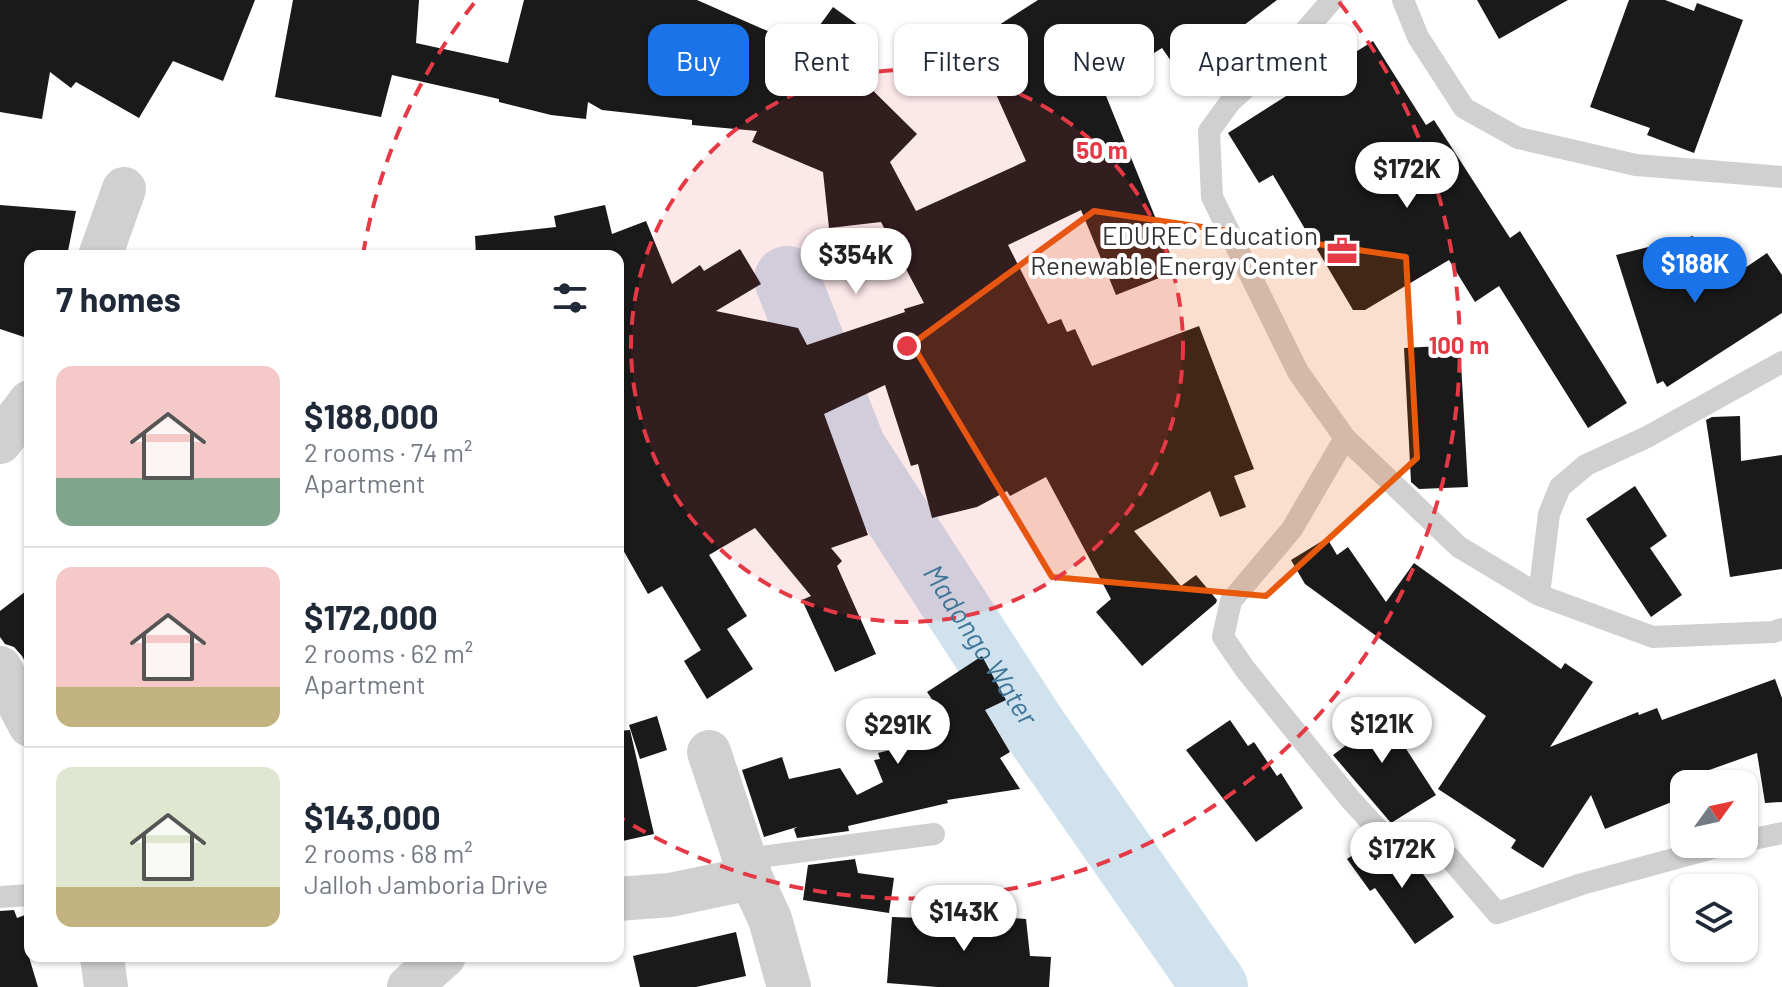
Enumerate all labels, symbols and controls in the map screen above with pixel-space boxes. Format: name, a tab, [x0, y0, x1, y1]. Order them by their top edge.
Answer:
chip: Buy	[648, 24, 749, 96]
chip: Rent	[765, 24, 878, 96]
chip: Filters	[894, 24, 1028, 96]
chip: New	[1044, 24, 1154, 96]
chip: Apartment	[1170, 24, 1357, 96]
text: 50 m	[1076, 135, 1128, 164]
pin: $172K	[1351, 142, 1463, 210]
text: $172K	[1373, 152, 1441, 183]
place label: EDUREC Education Renewable Energy Center	[1030, 219, 1319, 280]
pin: $354K	[800, 228, 912, 296]
office icon: EDUREC Education Renewable Energy Center	[1325, 234, 1359, 268]
pin: $188K	[1639, 237, 1751, 305]
text: $354K	[819, 238, 893, 269]
text: $188K	[1661, 247, 1729, 278]
icon: filters	[548, 276, 592, 320]
text: 7 homes	[56, 278, 181, 319]
text: 100 m	[1429, 330, 1489, 359]
centre of rings	[893, 332, 921, 360]
text: $188,000	[304, 395, 439, 436]
icon: home	[120, 398, 216, 494]
text: 2 rooms · 74 m²	[304, 436, 472, 467]
text: Apartment	[304, 467, 425, 498]
water label: Madongo Water	[917, 558, 1046, 732]
text: $172,000	[304, 596, 438, 637]
icon: home	[120, 599, 216, 695]
text: 2 rooms · 62 m²	[304, 637, 473, 668]
text: Apartment	[304, 668, 425, 699]
pin: $121K	[1326, 697, 1438, 765]
pin: $291K	[842, 698, 954, 766]
text: $121K	[1350, 707, 1414, 738]
text: $291K	[864, 708, 932, 739]
north arrow	[1670, 770, 1758, 858]
map controls	[1670, 770, 1758, 962]
text: $143,000	[304, 796, 441, 837]
icon: home	[120, 799, 216, 895]
pin: $172K	[1346, 822, 1458, 890]
text: $172K	[1368, 832, 1436, 863]
text: 2 rooms · 68 m²	[304, 837, 473, 868]
text: Jalloh Jamboria Drive	[304, 868, 548, 899]
button: layers	[1670, 874, 1758, 962]
pin: $143K	[908, 885, 1020, 953]
text: $143K	[929, 895, 999, 926]

